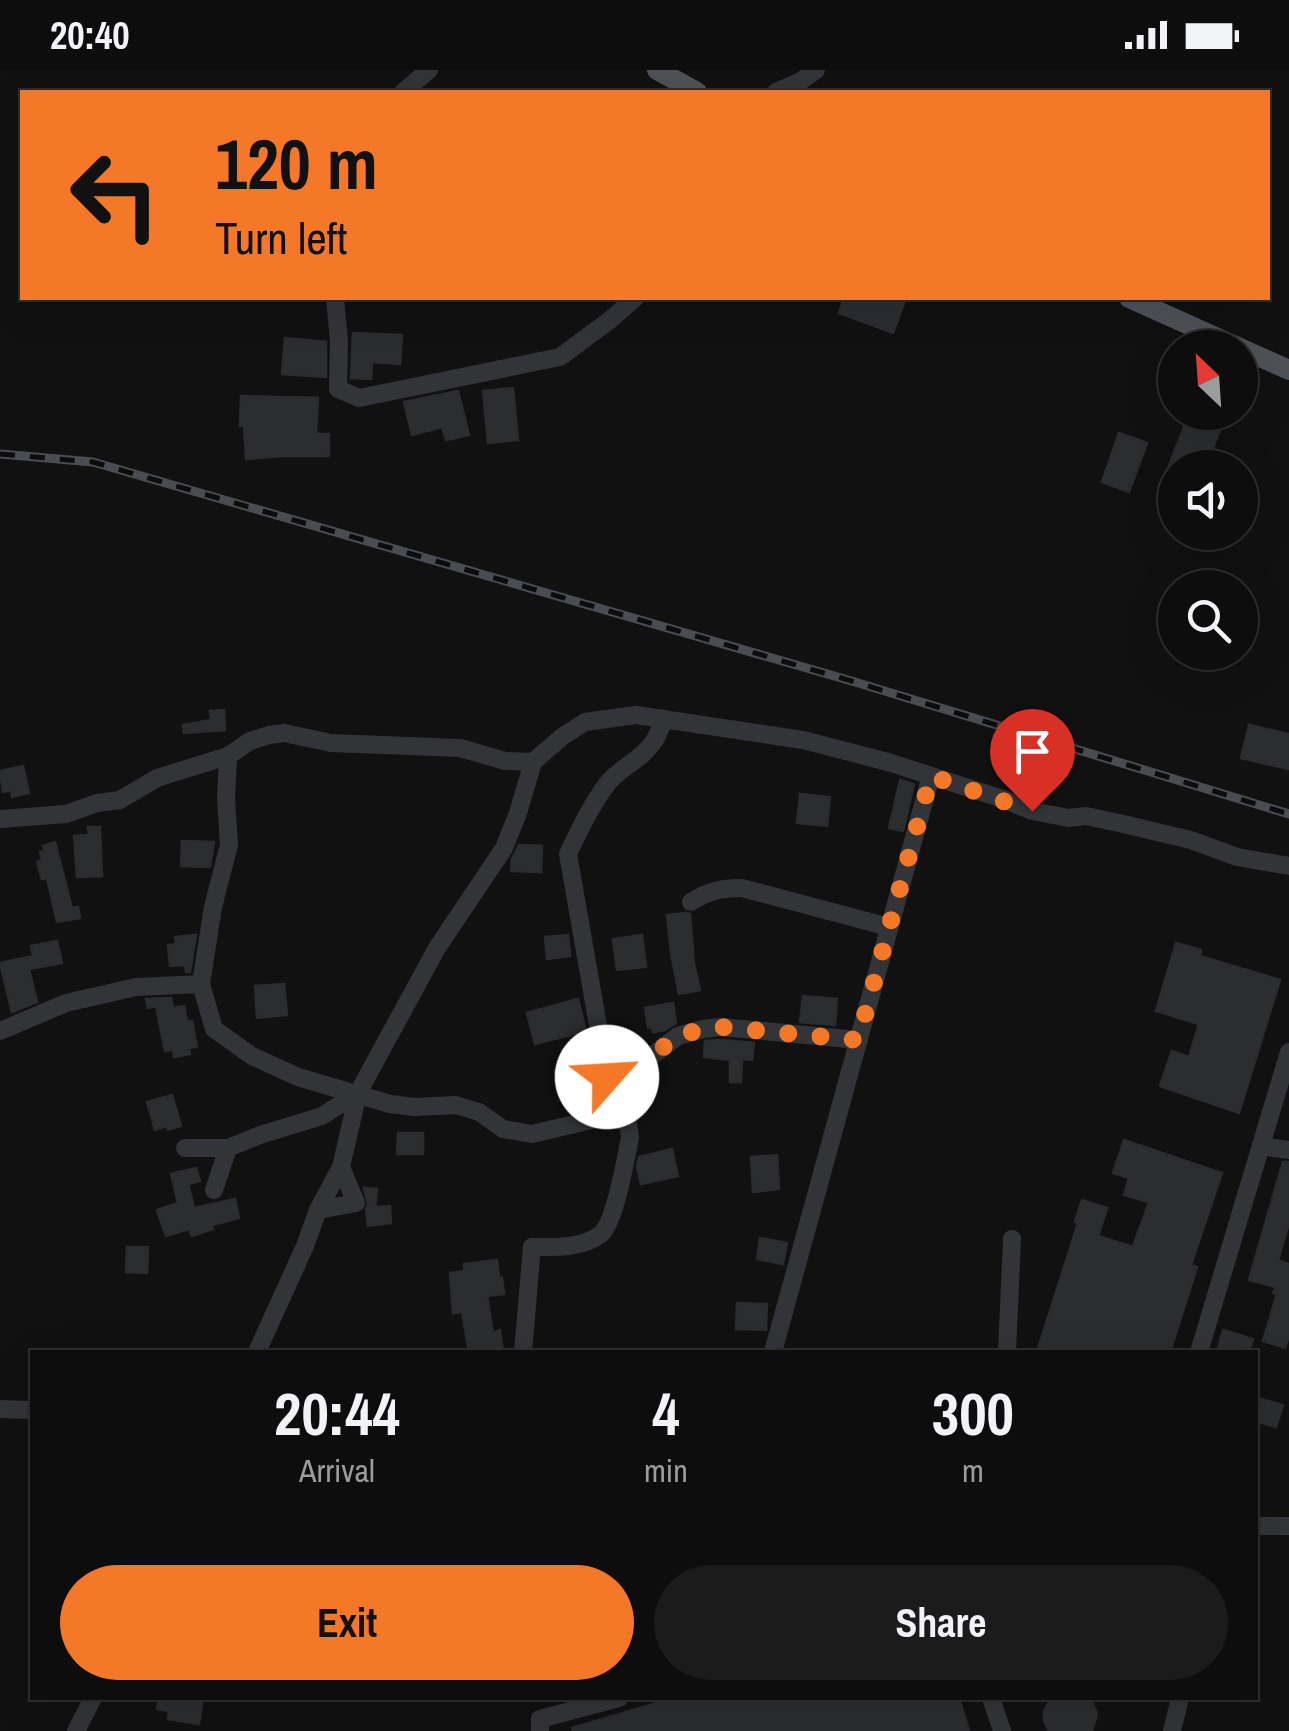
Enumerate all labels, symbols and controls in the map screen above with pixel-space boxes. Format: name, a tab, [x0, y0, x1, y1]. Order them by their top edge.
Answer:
text: 20:40	[50, 10, 130, 61]
text: 120 m	[215, 117, 378, 211]
icon: left	[50, 130, 180, 260]
text: Turn left	[215, 207, 347, 268]
north arrow	[1158, 330, 1258, 430]
map controls	[1158, 330, 1258, 670]
button: sound	[1158, 450, 1258, 550]
button: search	[1158, 570, 1258, 670]
pin	[990, 709, 1075, 812]
icon: arrive	[1005, 724, 1060, 779]
position arrow	[555, 1025, 659, 1129]
text: 20:44	[274, 1373, 400, 1454]
text: 4	[652, 1373, 680, 1454]
text: 300	[932, 1373, 1014, 1454]
text: Arrival	[299, 1449, 375, 1492]
text: min	[644, 1449, 688, 1492]
text: m	[962, 1449, 984, 1492]
button: Exit	[60, 1565, 634, 1680]
button: Share	[654, 1565, 1228, 1680]

